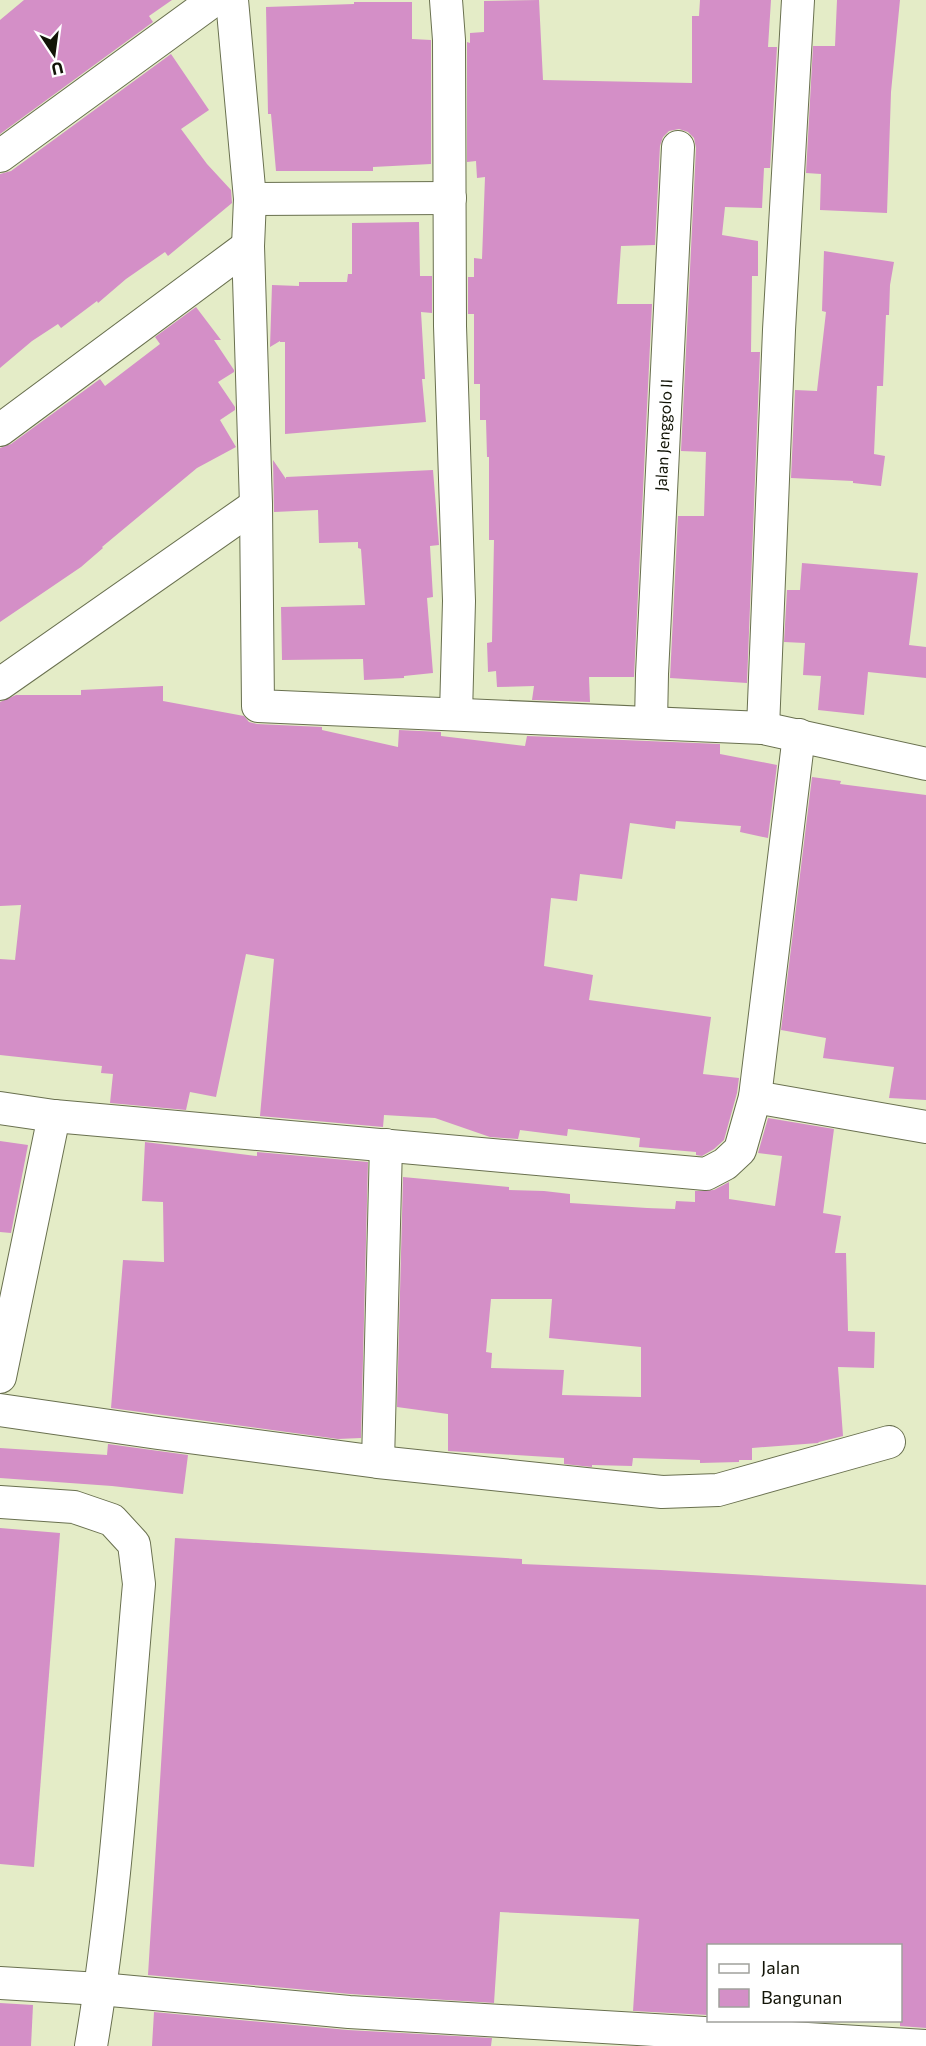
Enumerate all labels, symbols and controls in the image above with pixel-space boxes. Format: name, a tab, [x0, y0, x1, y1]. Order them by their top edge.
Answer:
north arrow	[24, 24, 84, 84]
text: U	[50, 59, 65, 80]
street label: Jalan Jenggolo II	[651, 378, 675, 492]
legend	[707, 1944, 902, 2022]
text: Jalan	[761, 1956, 800, 1978]
text: Bangunan	[761, 1986, 842, 2008]

